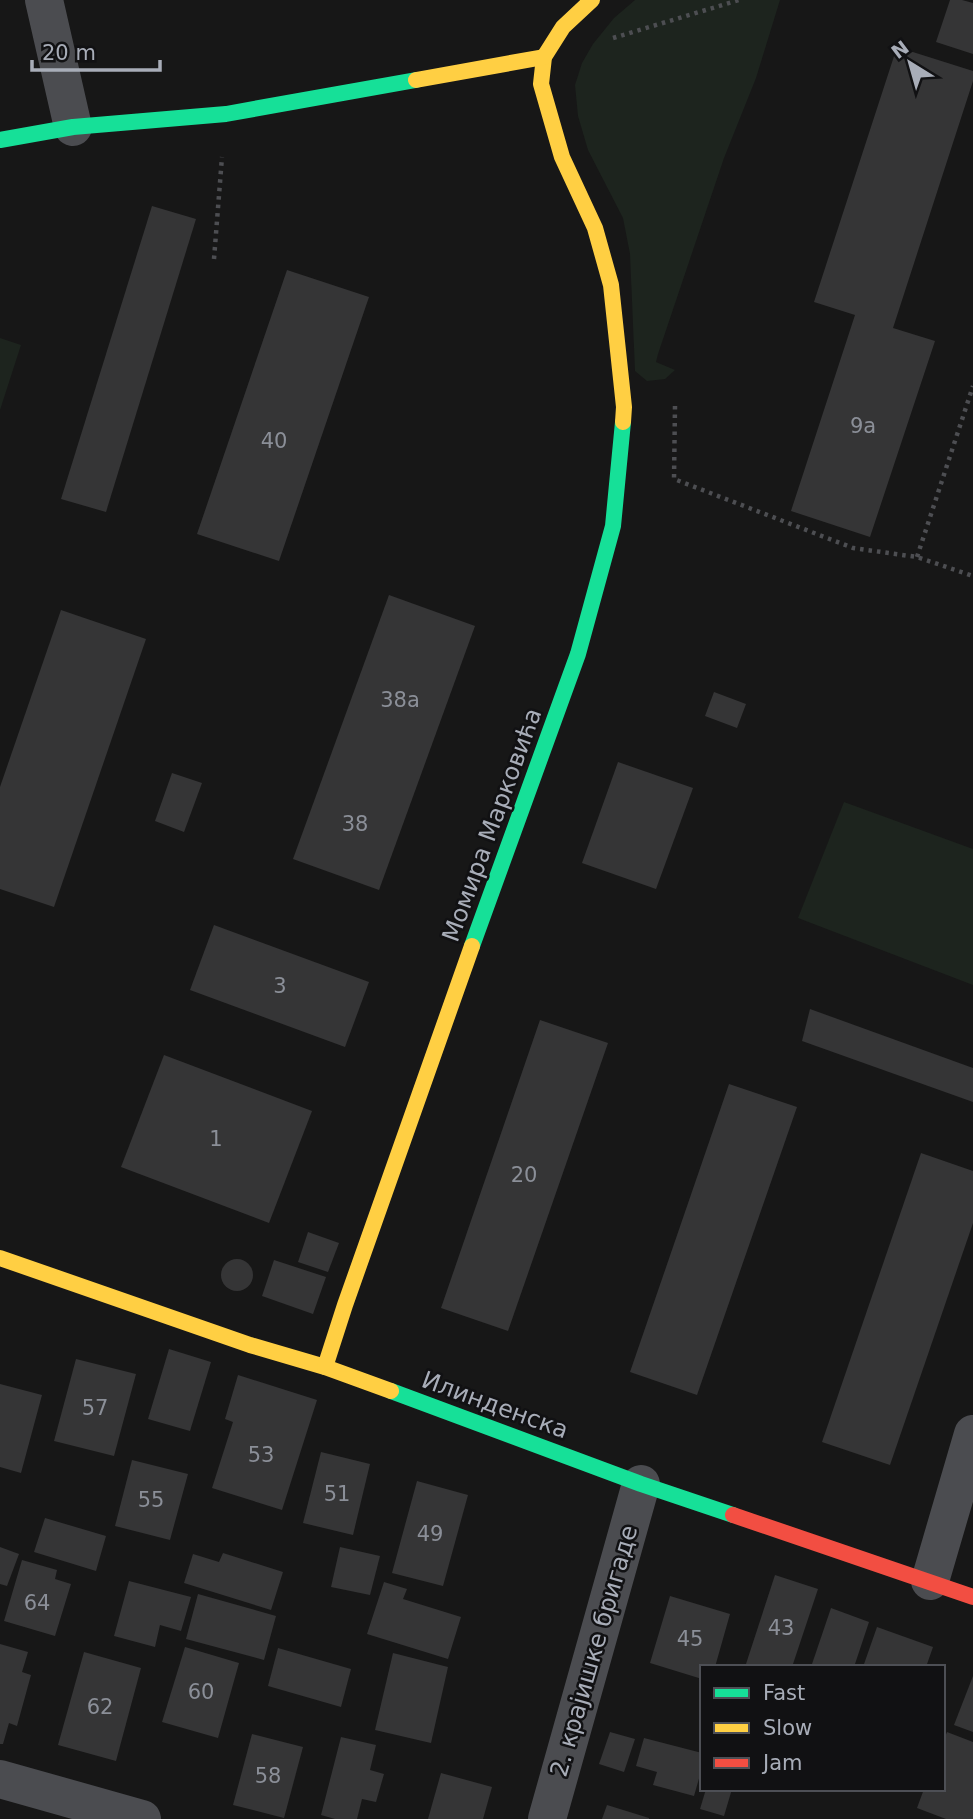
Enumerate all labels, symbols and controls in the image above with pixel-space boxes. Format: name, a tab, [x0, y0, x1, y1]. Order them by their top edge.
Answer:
scale bar	[32, 28, 159, 72]
north arrow	[875, 28, 945, 98]
text: N	[887, 36, 913, 63]
text: 20 m	[42, 41, 96, 65]
house number: 9a	[850, 414, 876, 438]
house number: 40	[261, 429, 287, 453]
house number: 38a	[380, 688, 420, 712]
street label: Момира Марковића	[437, 704, 547, 946]
house number: 38	[342, 812, 368, 836]
house number: 3	[273, 974, 287, 998]
house number: 1	[209, 1127, 223, 1151]
house number: 20	[511, 1163, 537, 1187]
street label: Илинденска	[418, 1366, 572, 1444]
house number: 57	[82, 1396, 108, 1420]
house number: 53	[248, 1443, 274, 1467]
house number: 51	[324, 1482, 350, 1506]
house number: 55	[138, 1488, 164, 1512]
house number: 49	[417, 1522, 443, 1546]
street label: 2. крајишке бригаде	[545, 1522, 643, 1780]
house number: 64	[24, 1591, 50, 1615]
house number: 43	[768, 1616, 794, 1640]
house number: 45	[677, 1627, 703, 1651]
legend	[700, 1665, 945, 1791]
house number: 60	[188, 1680, 214, 1704]
text: Fast	[763, 1681, 805, 1705]
house number: 62	[87, 1695, 113, 1719]
text: Slow	[763, 1716, 812, 1740]
text: Jam	[761, 1751, 803, 1775]
house number: 58	[255, 1764, 281, 1788]

